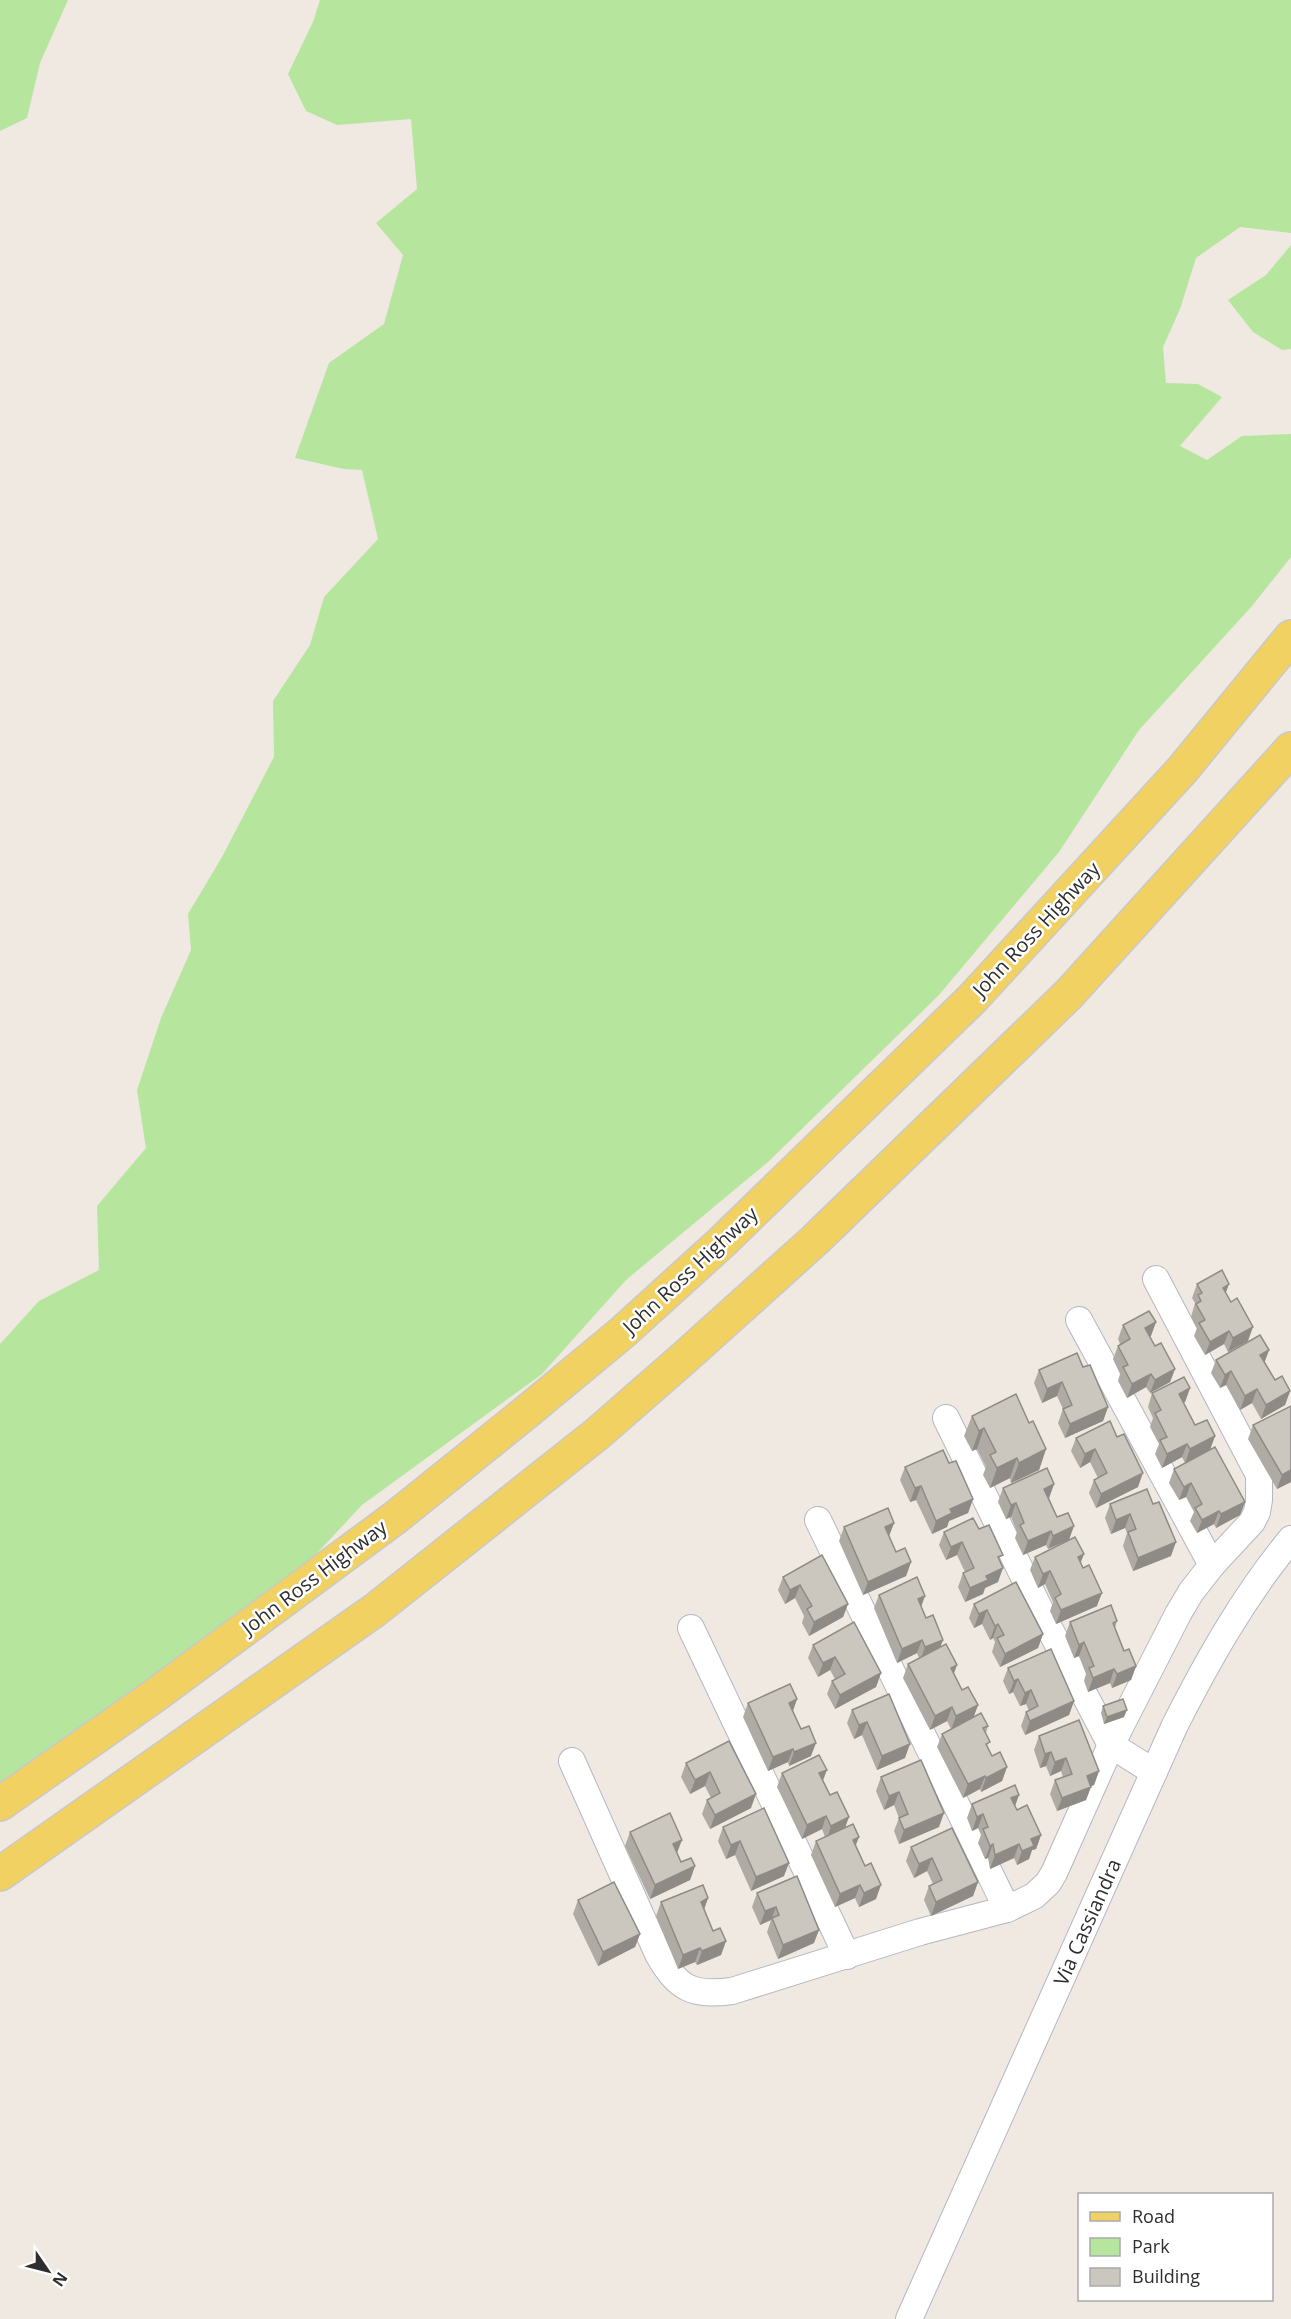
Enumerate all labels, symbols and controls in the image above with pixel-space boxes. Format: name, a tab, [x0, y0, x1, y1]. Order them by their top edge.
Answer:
street label: John Ross Highway	[965, 855, 1106, 1004]
street label: John Ross Highway	[615, 1200, 764, 1341]
street label: John Ross Highway	[234, 1513, 393, 1642]
street label: Via Cassiandra	[1047, 1854, 1127, 1990]
legend	[1078, 2193, 1273, 2301]
text: Road	[1132, 2204, 1175, 2228]
text: Park	[1132, 2234, 1170, 2258]
north arrow	[18, 2241, 78, 2301]
text: Building	[1132, 2264, 1200, 2288]
text: N	[48, 2268, 73, 2291]

